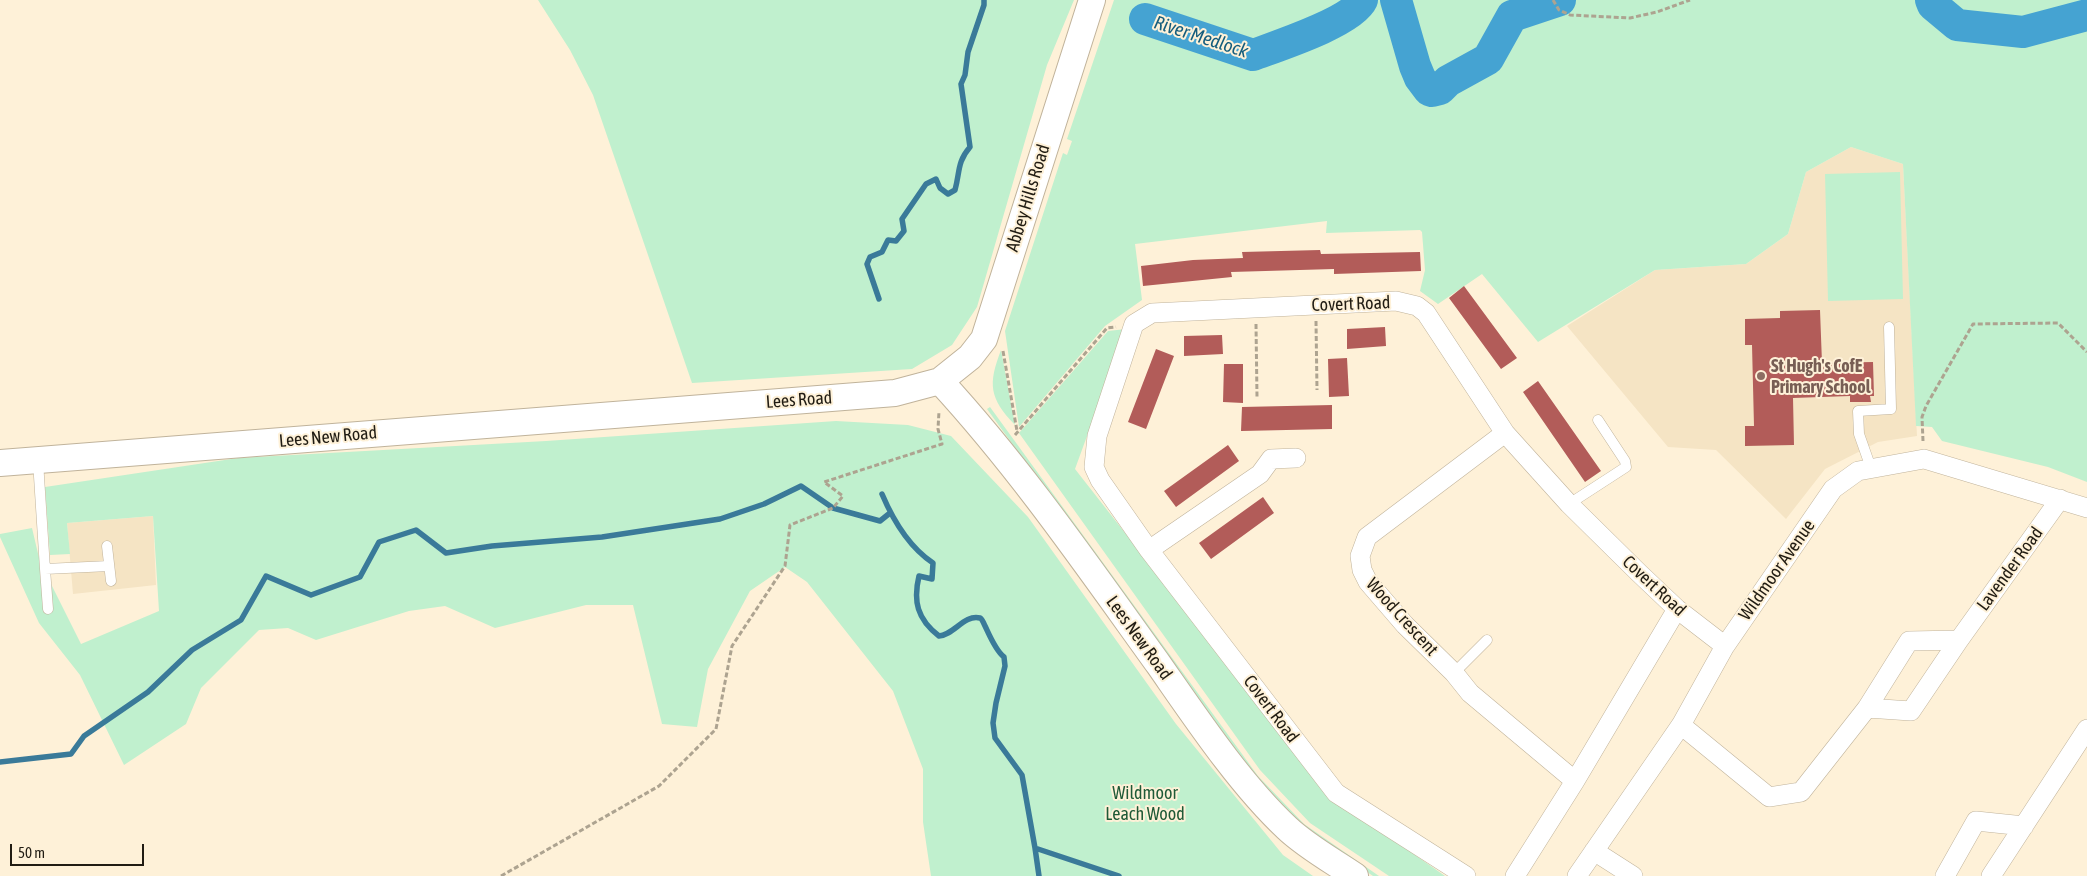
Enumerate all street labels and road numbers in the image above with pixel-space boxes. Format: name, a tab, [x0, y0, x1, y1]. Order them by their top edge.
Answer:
street label: Abbey Hills Road	[1001, 142, 1055, 254]
street label: Covert Road	[1311, 292, 1391, 316]
street label: Lees Road	[765, 387, 833, 413]
street label: Lees New Road	[278, 422, 378, 452]
street label: Wildmoor Avenue	[1734, 516, 1820, 624]
street label: Lavender Road	[1972, 523, 2048, 615]
street label: Covert Road	[1618, 551, 1690, 621]
street label: Wood Crescent	[1361, 574, 1443, 660]
street label: Lees New Road	[1101, 592, 1177, 684]
street label: Covert Road	[1239, 671, 1303, 747]

